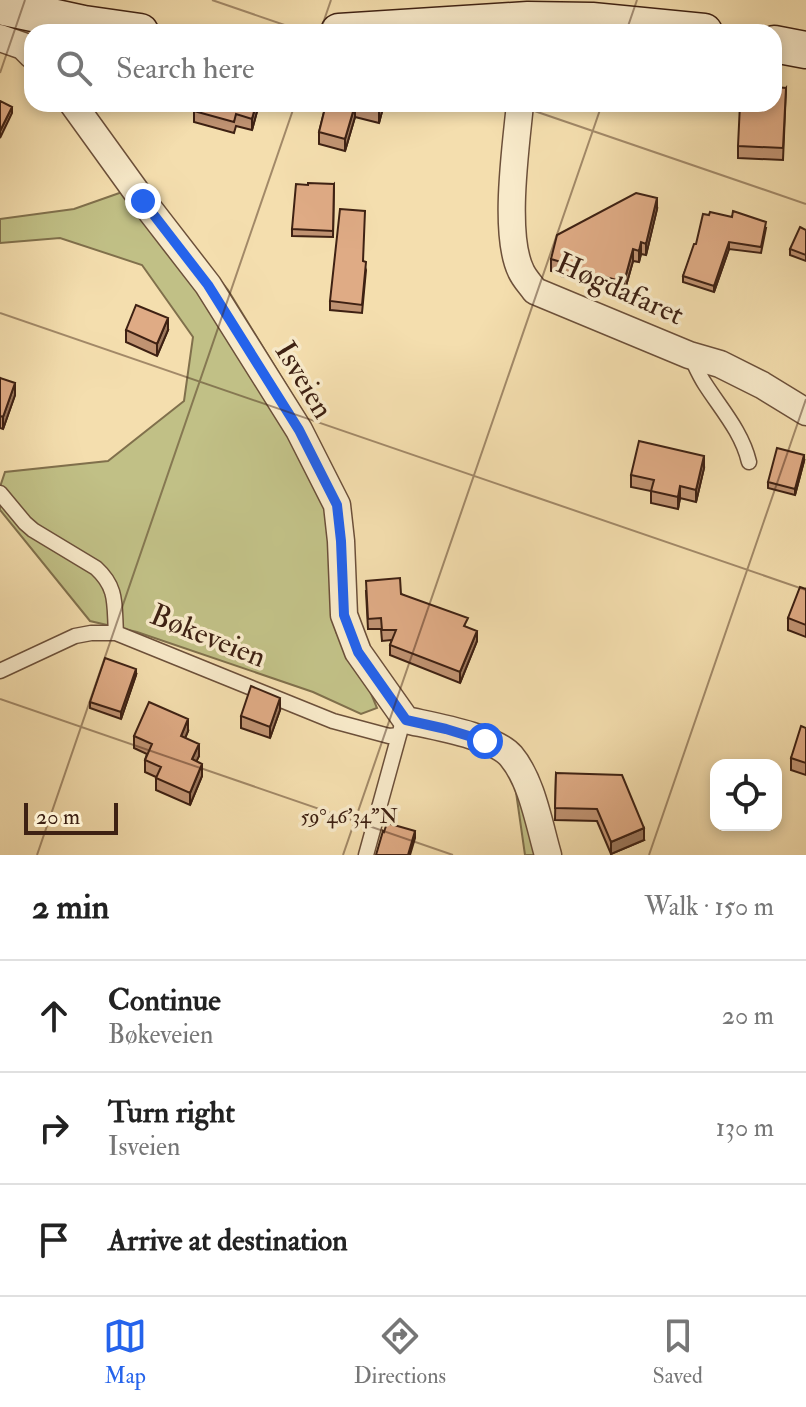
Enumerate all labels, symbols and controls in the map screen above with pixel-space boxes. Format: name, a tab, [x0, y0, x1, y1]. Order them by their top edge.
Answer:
search box	[24, 24, 782, 112]
icon: search	[52, 46, 96, 90]
text: Search here	[116, 50, 255, 87]
route end	[125, 183, 161, 219]
street label: Høgdafaret	[550, 244, 690, 334]
street label: Isveien	[267, 335, 341, 425]
street label: Bøkeveien	[145, 596, 271, 676]
route start	[467, 723, 503, 759]
map controls	[710, 759, 782, 831]
button: locate	[710, 759, 782, 831]
scale bar	[24, 799, 118, 835]
text: 20 m	[36, 803, 80, 831]
text: 59°46'34"N	[300, 804, 398, 829]
text: 2 min	[32, 886, 109, 929]
text: Walk · 150 m	[645, 891, 774, 923]
text: Continue	[108, 982, 221, 1019]
icon: ahead	[32, 994, 76, 1038]
text: 20 m	[722, 1000, 774, 1032]
text: Bøkeveien	[108, 1019, 213, 1051]
text: Turn right	[108, 1094, 235, 1131]
icon: right	[32, 1106, 76, 1150]
text: 130 m	[716, 1112, 774, 1144]
text: Isveien	[108, 1131, 180, 1163]
icon: arrive	[32, 1218, 76, 1262]
text: Arrive at destination	[108, 1222, 348, 1259]
tab: Map	[103, 1314, 147, 1390]
tab: Directions	[354, 1314, 446, 1390]
tab: Saved	[653, 1314, 703, 1390]

